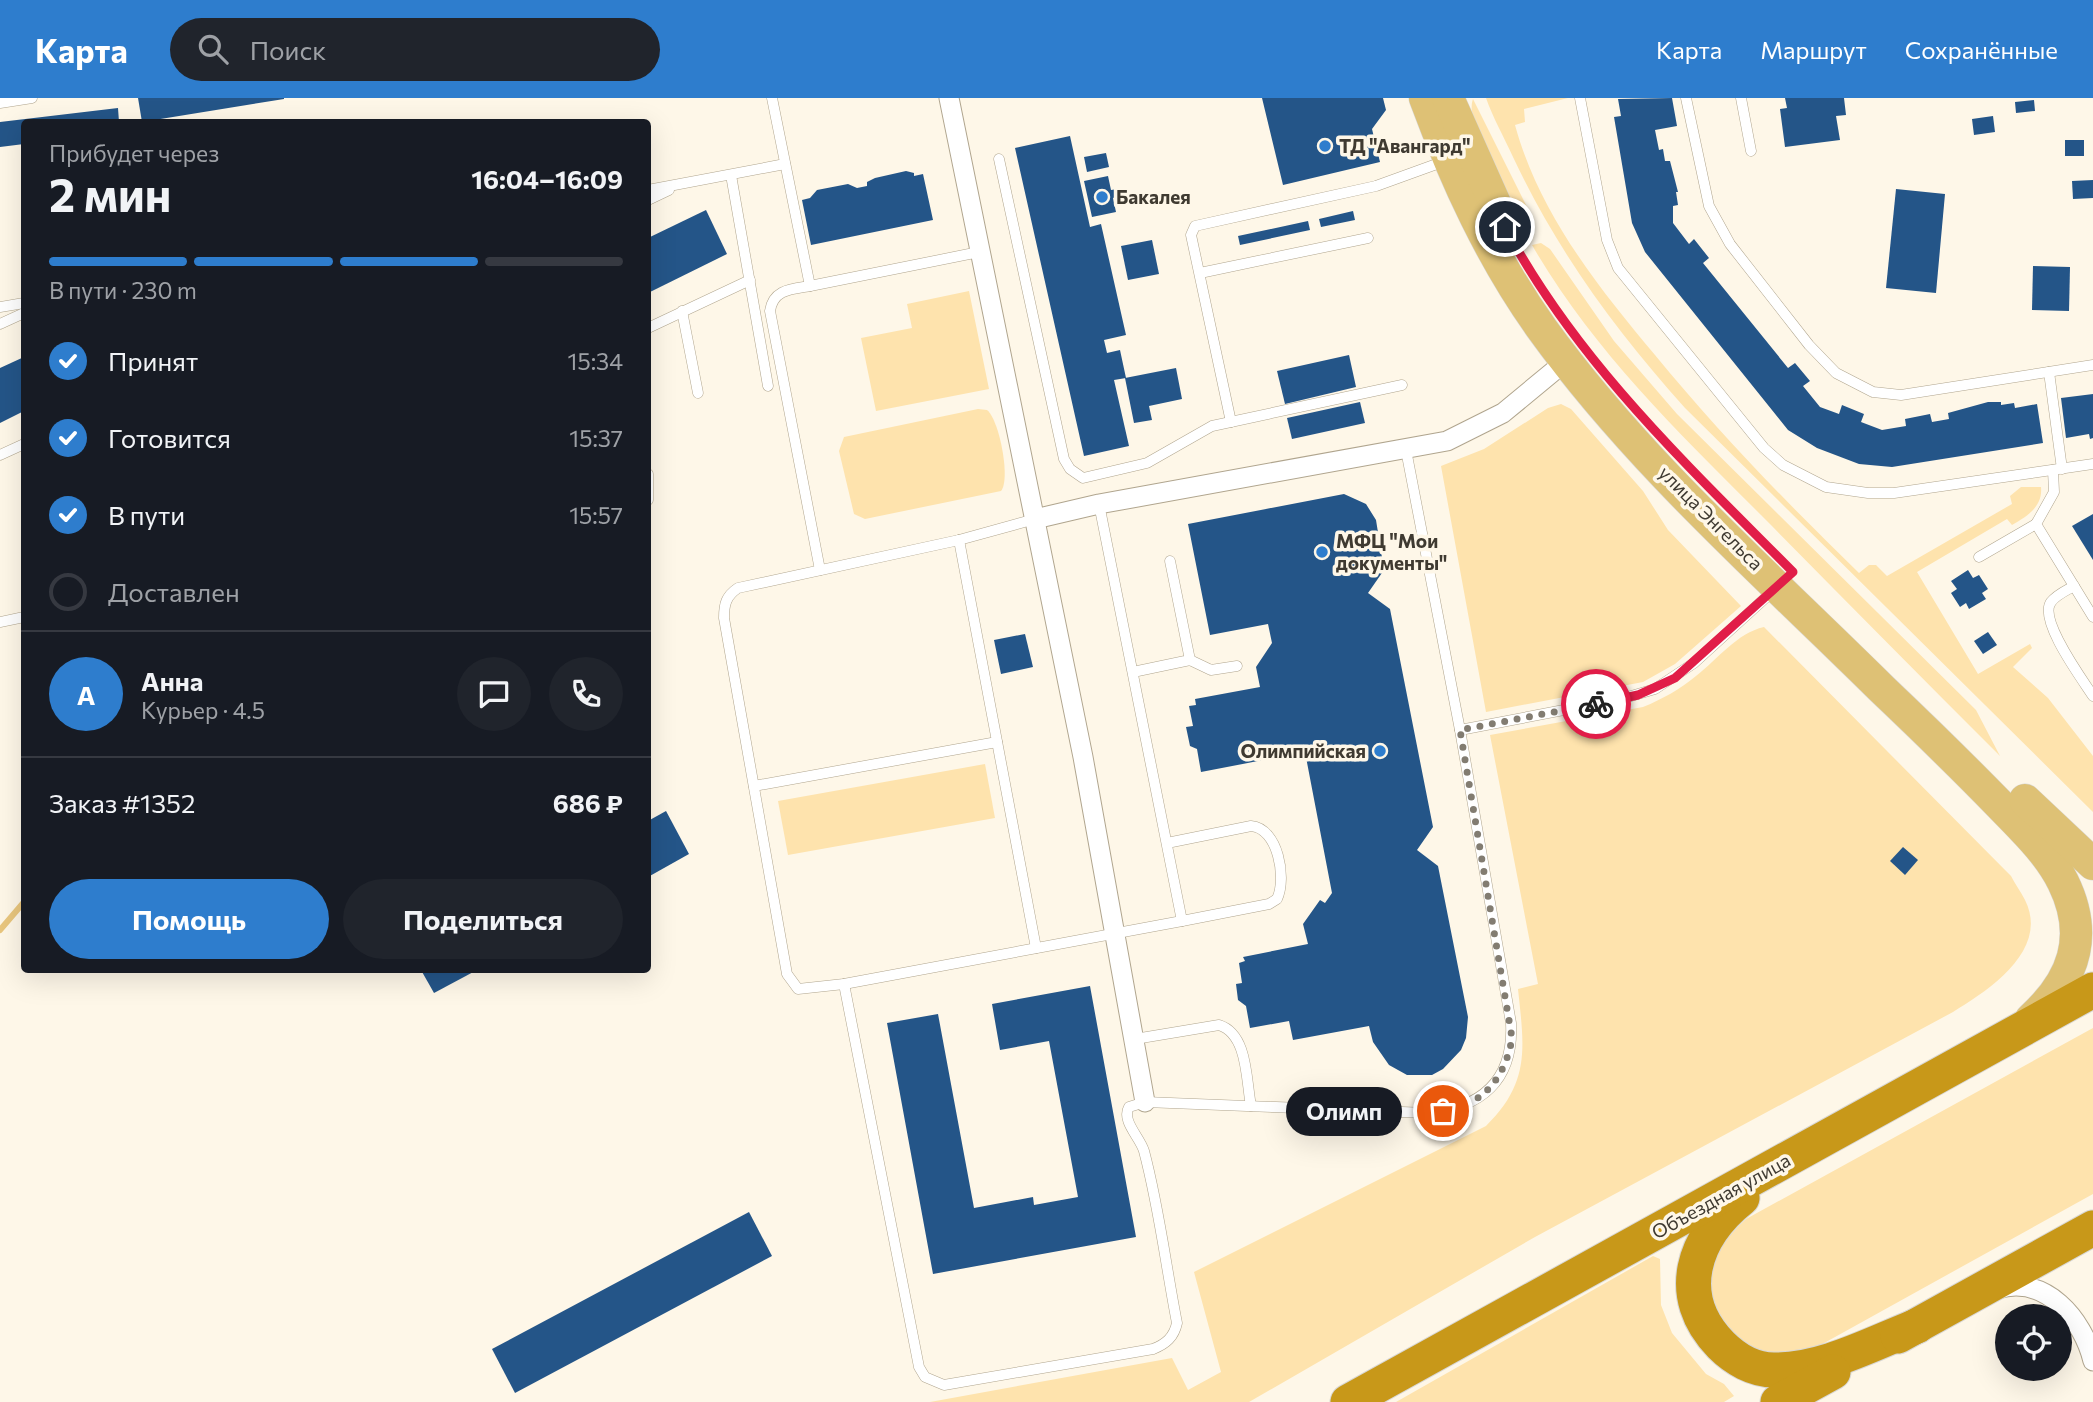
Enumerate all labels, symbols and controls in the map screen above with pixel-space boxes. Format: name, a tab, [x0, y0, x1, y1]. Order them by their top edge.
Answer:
search box	[170, 18, 660, 81]
text: Карта	[35, 29, 128, 70]
icon: search	[194, 30, 232, 68]
text: Поиск	[250, 34, 326, 65]
text: Карта	[1656, 35, 1722, 64]
text: Маршрут	[1760, 35, 1867, 64]
text: Сохранённые	[1905, 35, 2058, 64]
place label: ТД "Авангард"	[1339, 134, 1471, 157]
marker: ТД "Авангард"	[1317, 138, 1333, 154]
text: Прибудет через	[49, 139, 219, 167]
text: 16:04–16:09	[471, 163, 623, 194]
text: 2 мин	[49, 165, 171, 221]
place label: Бакалея	[1116, 185, 1191, 208]
marker: Бакалея	[1094, 189, 1110, 205]
pin	[1475, 197, 1535, 257]
icon: home	[1486, 208, 1524, 246]
text: В пути · 230 m	[49, 276, 197, 304]
icon: check	[49, 342, 87, 380]
text: Принят	[108, 345, 198, 376]
text: 15:34	[568, 347, 623, 375]
icon: check	[49, 419, 87, 457]
text: Готовится	[108, 422, 231, 453]
text: 15:37	[569, 424, 623, 452]
street label: улица Энгельса	[1655, 461, 1768, 574]
icon: check	[49, 496, 87, 534]
text: В пути	[108, 499, 185, 530]
text: 15:57	[569, 501, 623, 529]
place label: МФЦ "Мои документы"	[1336, 529, 1447, 574]
marker: МФЦ "Мои документы"	[1314, 544, 1330, 560]
text: Доставлен	[108, 576, 240, 607]
button: chat	[457, 657, 531, 731]
button: phone	[549, 657, 623, 731]
text: Анна	[141, 665, 203, 696]
courier	[1561, 669, 1631, 739]
text: А	[77, 679, 95, 710]
icon: bike	[1577, 685, 1615, 723]
text: Курьер · 4.5	[141, 696, 265, 724]
place label: Олимпийская	[1241, 739, 1366, 762]
marker: Олимпийская	[1372, 743, 1388, 759]
text: Заказ #1352	[49, 787, 195, 818]
text: 686 ₽	[553, 787, 623, 818]
button: Помощь	[49, 879, 329, 959]
button: Поделиться	[343, 879, 623, 959]
pin	[1413, 1081, 1473, 1141]
callout: Олимп	[1286, 1086, 1401, 1136]
icon: bag	[1424, 1092, 1462, 1130]
text: Олимп	[1306, 1097, 1382, 1125]
street label: Объездная улица	[1647, 1148, 1794, 1243]
map controls	[1995, 1304, 2072, 1381]
button: locate	[1995, 1304, 2072, 1381]

